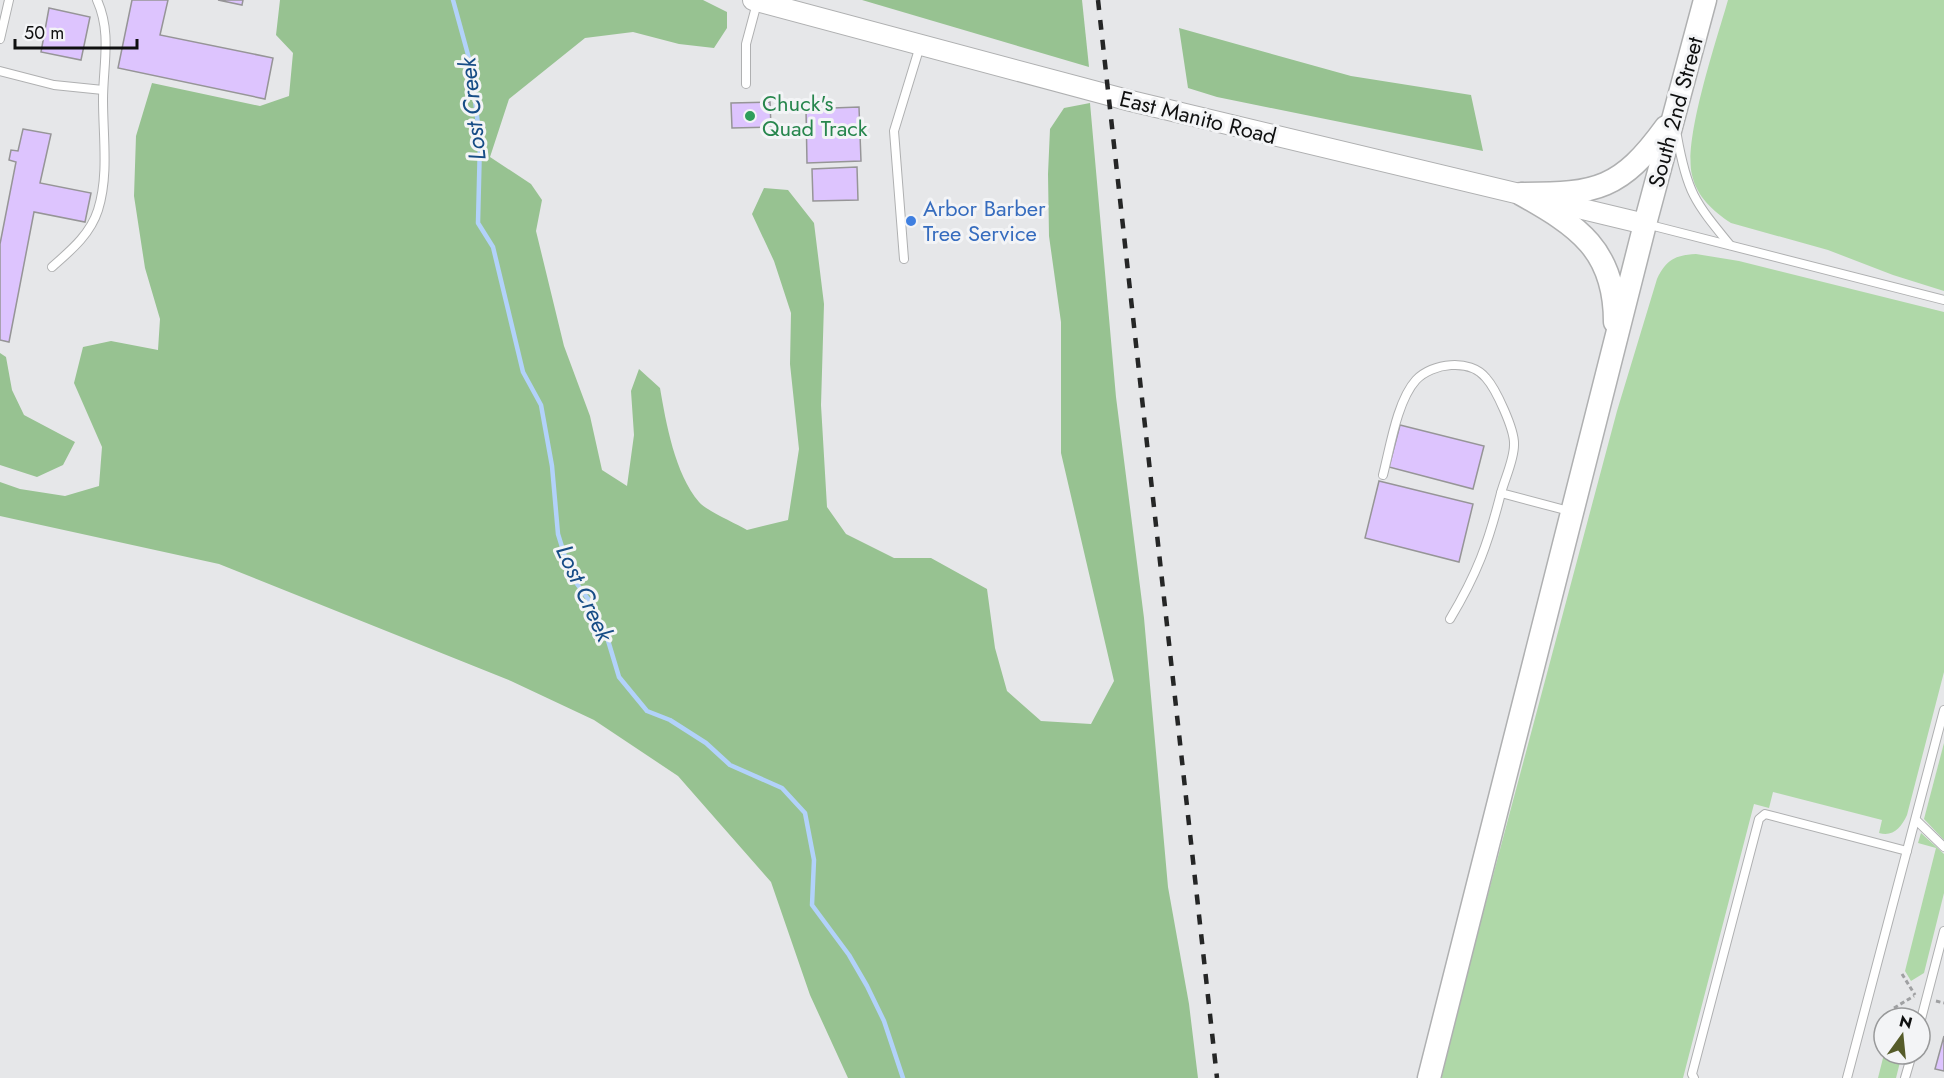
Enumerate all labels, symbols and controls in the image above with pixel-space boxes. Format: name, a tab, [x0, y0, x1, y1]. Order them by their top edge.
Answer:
scale bar	[15, 12, 136, 50]
text: 50 m	[24, 20, 64, 46]
street label: South 2nd Street	[1640, 32, 1711, 191]
water label: Lost Creek	[449, 54, 495, 162]
street label: East Manito Road	[1116, 82, 1280, 152]
place label: Chuck's Quad Track	[762, 87, 868, 144]
marker: Chuck's Quad Track	[743, 109, 757, 123]
place label: Arbor Barber Tree Service	[923, 192, 1046, 249]
marker: Arbor Barber Tree Service	[904, 214, 918, 228]
water label: Lost Creek	[547, 539, 623, 649]
north arrow	[1872, 1006, 1932, 1066]
text: N	[1897, 1009, 1915, 1035]

